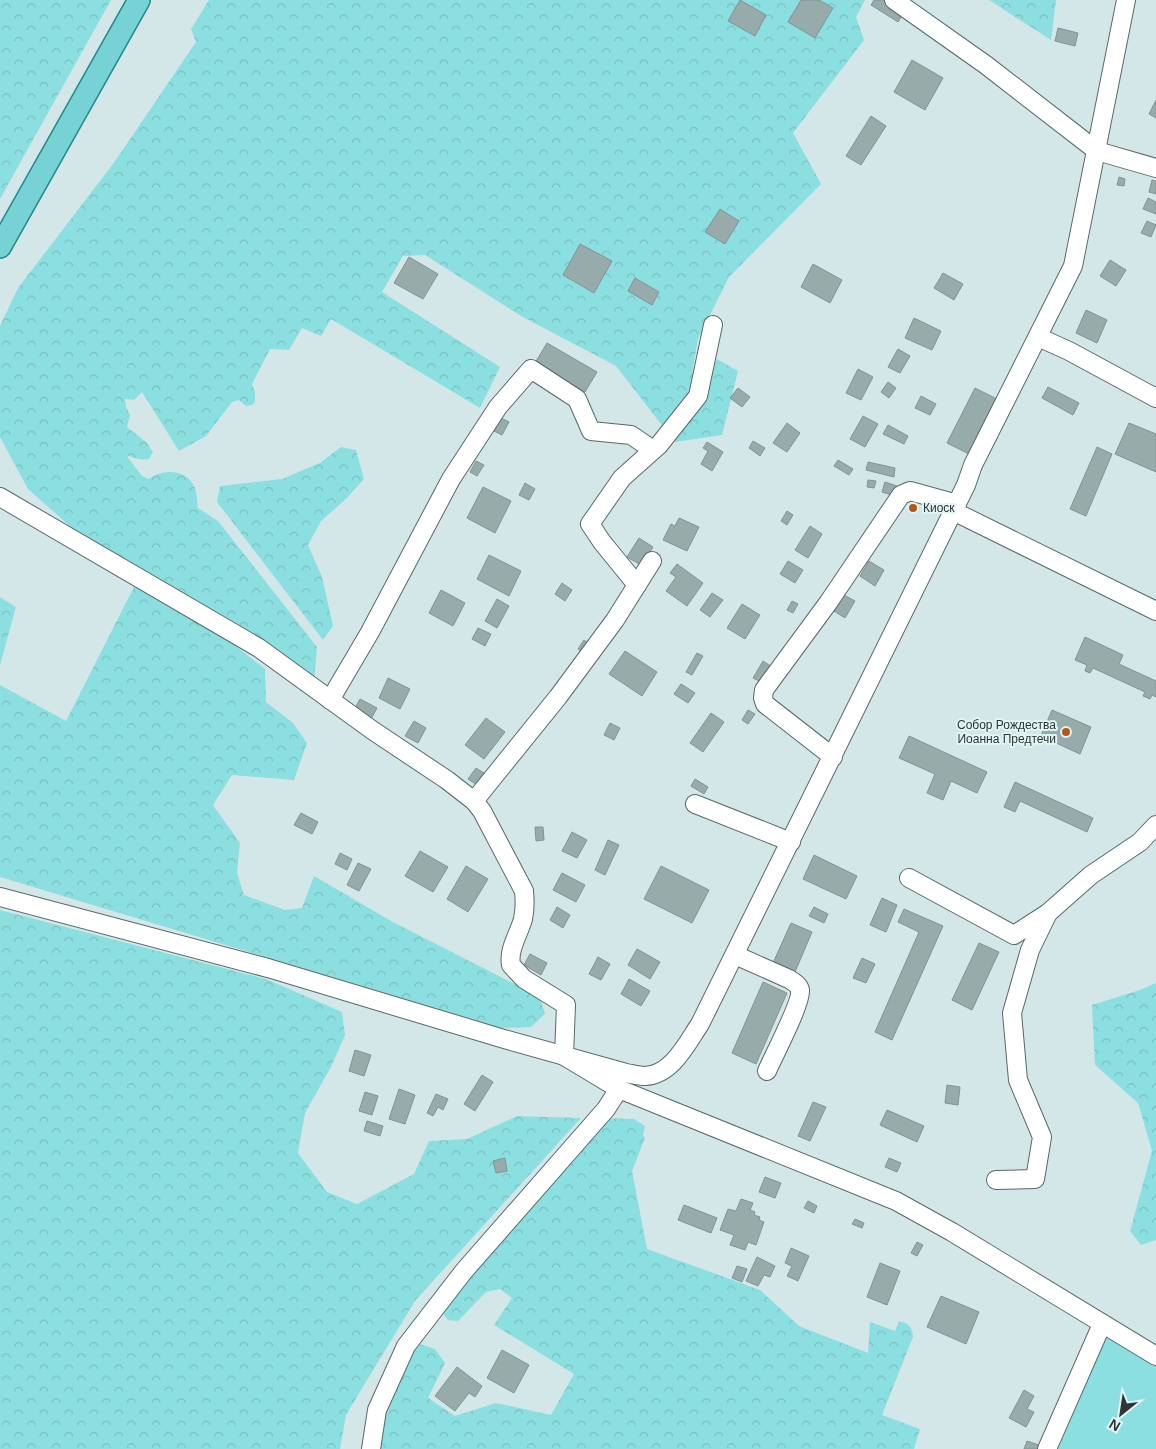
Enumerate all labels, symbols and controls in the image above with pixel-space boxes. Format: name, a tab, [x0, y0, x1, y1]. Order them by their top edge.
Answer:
place label: Киоск	[923, 501, 955, 515]
marker: Киоск	[907, 502, 919, 514]
place label: Собор Рождества Иоанна Предтечи	[957, 718, 1056, 746]
marker: Собор Рождества Иоанна Предтечи	[1060, 726, 1072, 738]
north arrow	[1096, 1389, 1146, 1439]
text: N	[1106, 1416, 1123, 1435]

